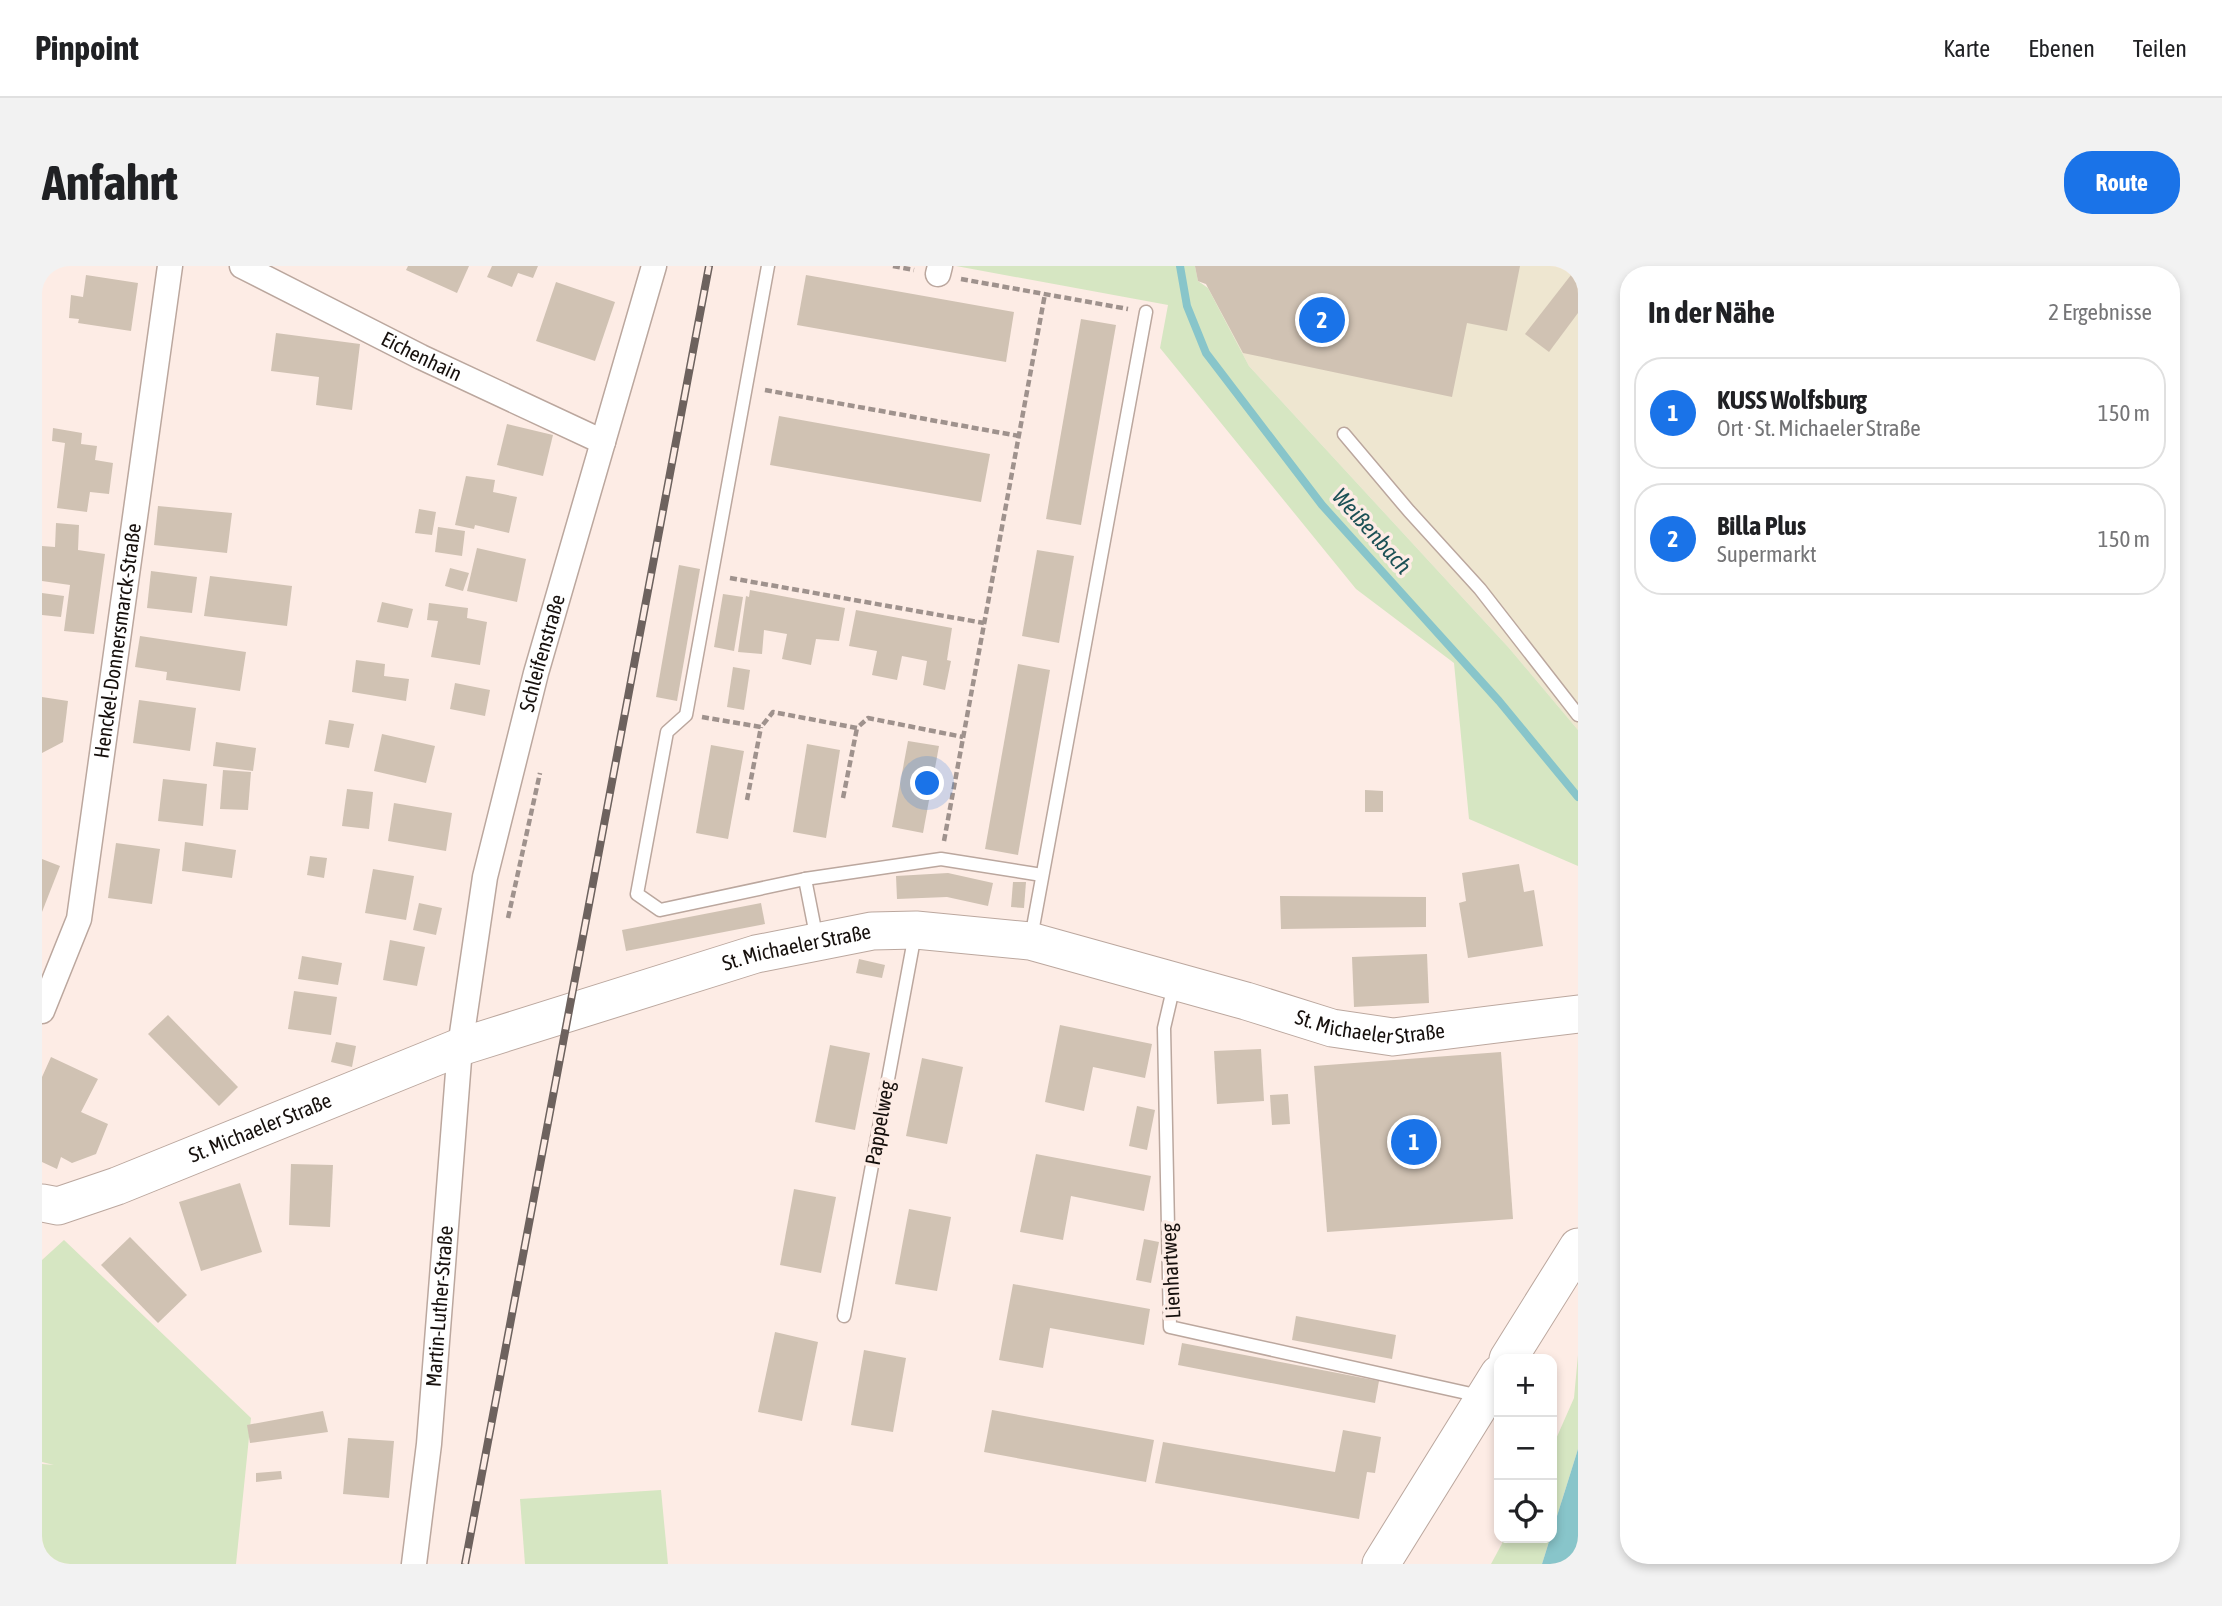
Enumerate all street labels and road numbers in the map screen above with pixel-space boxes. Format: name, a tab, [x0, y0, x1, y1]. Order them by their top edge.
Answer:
street label: Eichenhain	[378, 326, 466, 385]
street label: Henckel-Donnersmarck-Straße	[89, 522, 145, 760]
street label: Schleifenstraße	[514, 592, 569, 714]
street label: St. Michaeler Straße	[719, 919, 873, 975]
street label: St. Michaeler Straße	[1293, 1004, 1446, 1048]
street label: Pappelweg	[860, 1079, 898, 1167]
street label: St. Michaeler Straße	[185, 1087, 334, 1167]
street label: Lienhartweg	[1156, 1223, 1184, 1319]
street label: Martin-Luther-Straße	[420, 1225, 457, 1388]

